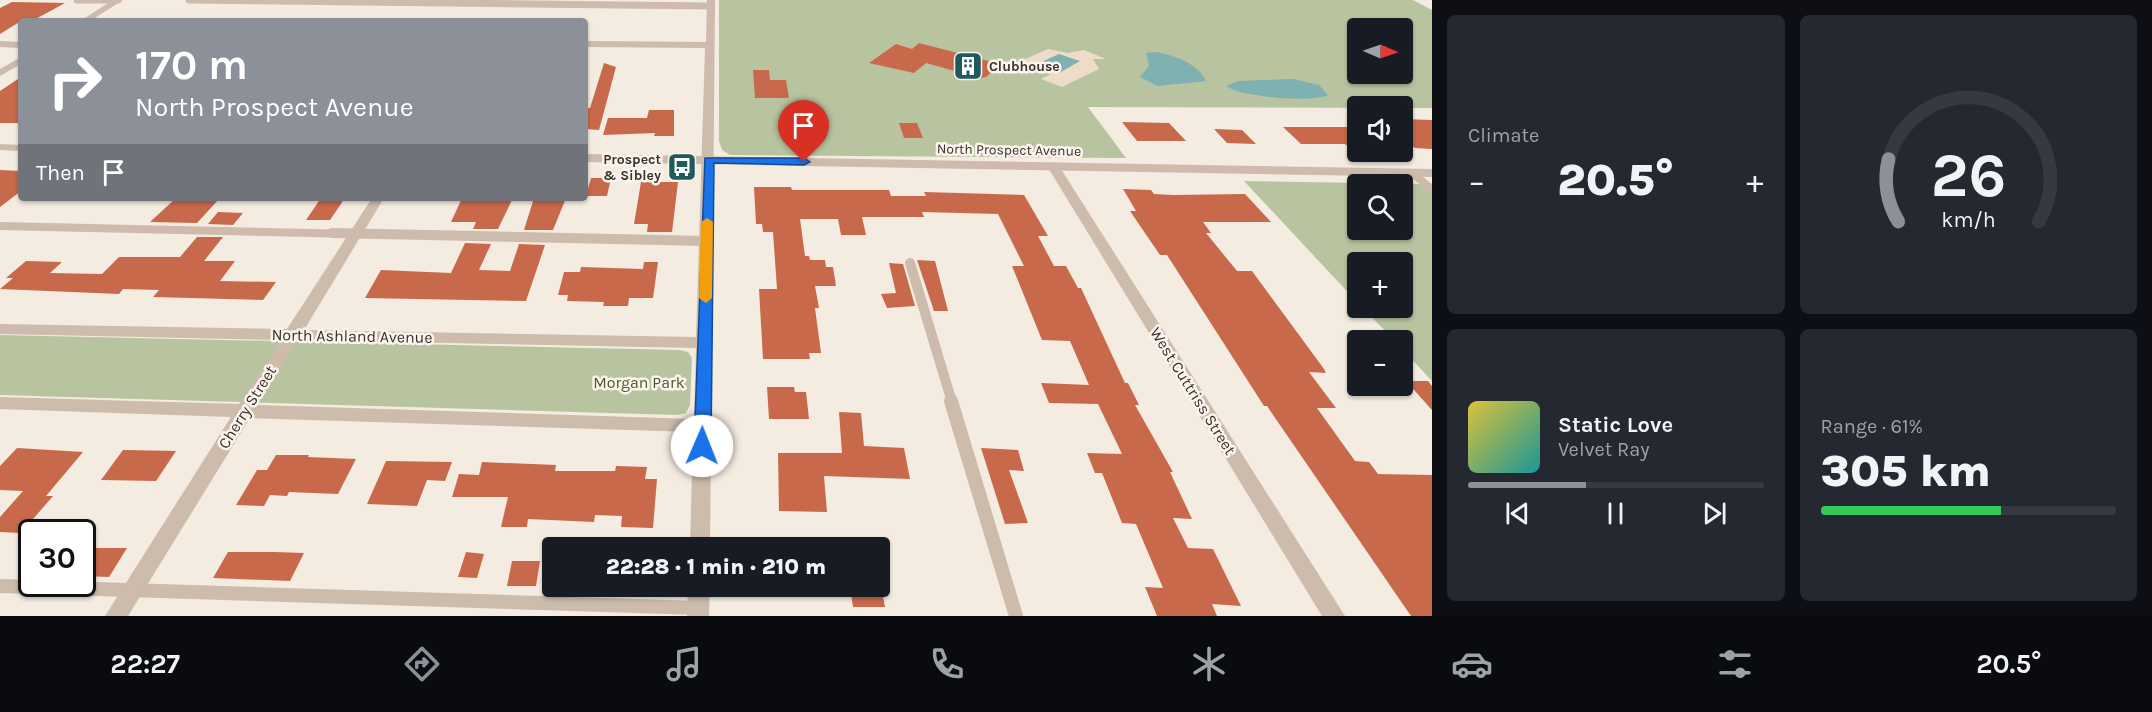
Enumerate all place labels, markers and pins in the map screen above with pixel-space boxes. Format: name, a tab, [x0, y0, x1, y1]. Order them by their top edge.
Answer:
building icon: Clubhouse	[952, 50, 984, 82]
place label: Clubhouse	[989, 58, 1060, 75]
pin	[778, 100, 829, 162]
place label: Prospect & Sibley	[603, 151, 661, 184]
bus stop icon: Prospect & Sibley	[666, 151, 698, 183]

